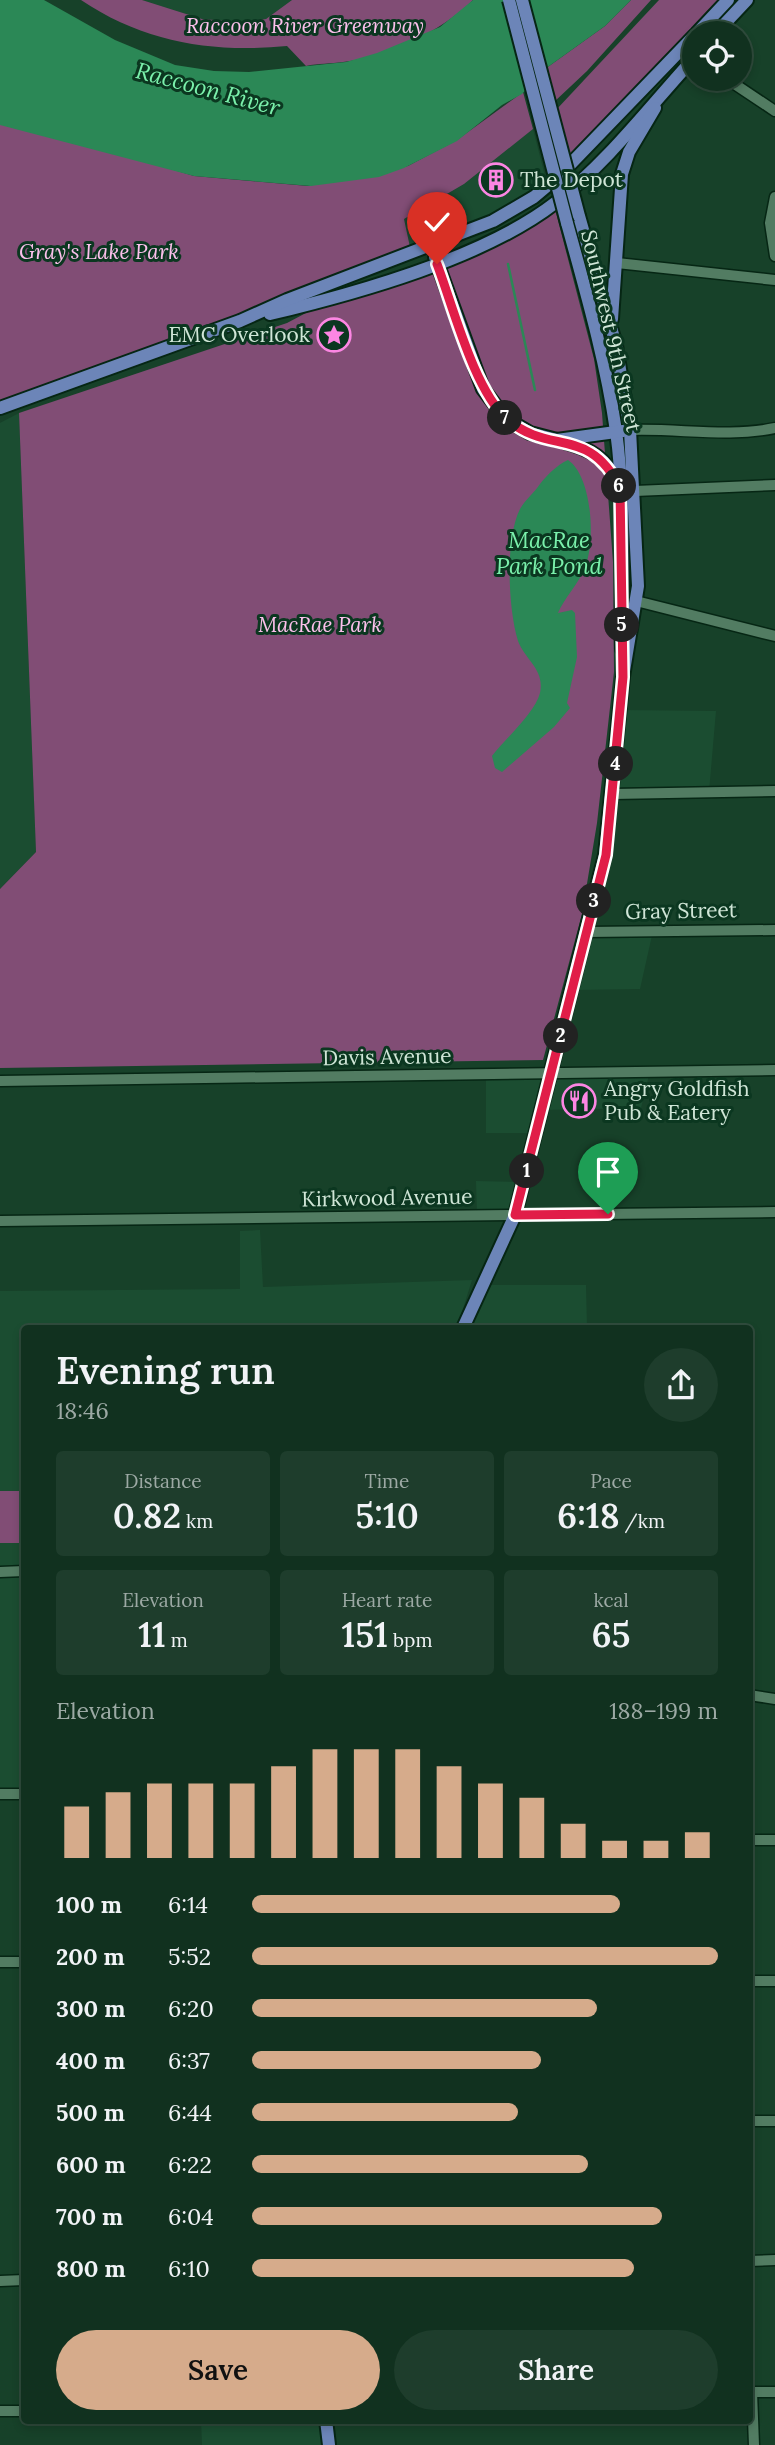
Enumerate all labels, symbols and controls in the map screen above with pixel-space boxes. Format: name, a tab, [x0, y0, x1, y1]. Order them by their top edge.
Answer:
park label: Raccoon River Greenway	[186, 12, 424, 39]
map controls	[682, 21, 752, 91]
button: locate	[682, 21, 752, 91]
water label: Raccoon River	[133, 55, 284, 122]
building icon: The Depot	[477, 161, 515, 199]
place label: The Depot	[520, 166, 624, 193]
pin	[407, 192, 467, 264]
icon: check	[418, 203, 456, 241]
street label: Southwest 9th Street	[575, 227, 648, 435]
park label: Gray's Lake Park	[19, 238, 179, 265]
place icon: EMC Overlook	[315, 316, 353, 354]
place label: EMC Overlook	[168, 321, 311, 348]
pin: 7	[488, 400, 522, 436]
text: 7	[500, 405, 509, 429]
pin: 6	[602, 468, 636, 504]
text: 6	[613, 473, 624, 497]
water label: MacRae Park Pond	[496, 525, 603, 580]
pin: 5	[604, 608, 640, 642]
park label: MacRae Park	[258, 611, 382, 638]
text: 5	[616, 612, 627, 636]
pin: 4	[598, 746, 634, 782]
text: 4	[610, 751, 621, 775]
pin: 3	[576, 884, 612, 918]
text: 3	[588, 888, 599, 912]
street label: Gray Street	[625, 896, 738, 925]
pin: 2	[544, 1018, 578, 1054]
text: 2	[555, 1023, 566, 1047]
street label: Davis Avenue	[322, 1042, 452, 1071]
place label: Angry Goldfish Pub & Eatery	[603, 1075, 750, 1126]
restaurant icon: Angry Goldfish Pub & Eatery	[560, 1082, 598, 1120]
pin	[578, 1142, 638, 1214]
icon: arrive	[589, 1153, 627, 1191]
pin: 1	[510, 1154, 544, 1188]
text: 1	[523, 1158, 530, 1182]
street label: Kirkwood Avenue	[301, 1183, 473, 1212]
text: Evening run	[56, 1346, 275, 1394]
button: share	[644, 1348, 718, 1422]
text: 18:46	[56, 1396, 109, 1425]
text: Distance	[124, 1469, 202, 1493]
text: Time	[365, 1469, 409, 1493]
text: Pace	[590, 1469, 632, 1493]
text: 0.82	[113, 1493, 181, 1538]
text: 5:10	[355, 1493, 419, 1538]
text: 6:18	[557, 1493, 620, 1538]
text: km	[181, 1509, 213, 1533]
text: /km	[620, 1509, 665, 1533]
text: Elevation	[122, 1588, 204, 1612]
text: Heart rate	[342, 1588, 432, 1612]
text: kcal	[593, 1588, 629, 1612]
text: 11	[138, 1612, 166, 1657]
text: 151	[342, 1612, 388, 1657]
text: 65	[591, 1612, 631, 1657]
text: m	[166, 1628, 188, 1652]
text: bpm	[388, 1628, 432, 1652]
text: Elevation	[56, 1696, 155, 1725]
text: 188–199 m	[609, 1696, 718, 1725]
text: 100 m	[56, 1890, 122, 1919]
text: 6:14	[168, 1890, 208, 1919]
text: 200 m	[56, 1942, 125, 1971]
text: 5:52	[168, 1942, 211, 1971]
text: 300 m	[56, 1994, 125, 2023]
text: 6:20	[168, 1994, 214, 2023]
text: 400 m	[56, 2046, 125, 2075]
text: 6:37	[168, 2046, 210, 2075]
text: 500 m	[56, 2098, 125, 2127]
text: 6:44	[168, 2098, 212, 2127]
text: 600 m	[56, 2150, 126, 2179]
text: 6:22	[168, 2150, 212, 2179]
text: 700 m	[56, 2202, 123, 2231]
text: 6:04	[168, 2202, 214, 2231]
text: 800 m	[56, 2254, 126, 2283]
text: 6:10	[168, 2254, 210, 2283]
button: Save	[56, 2330, 380, 2410]
button: Share	[394, 2330, 718, 2410]

